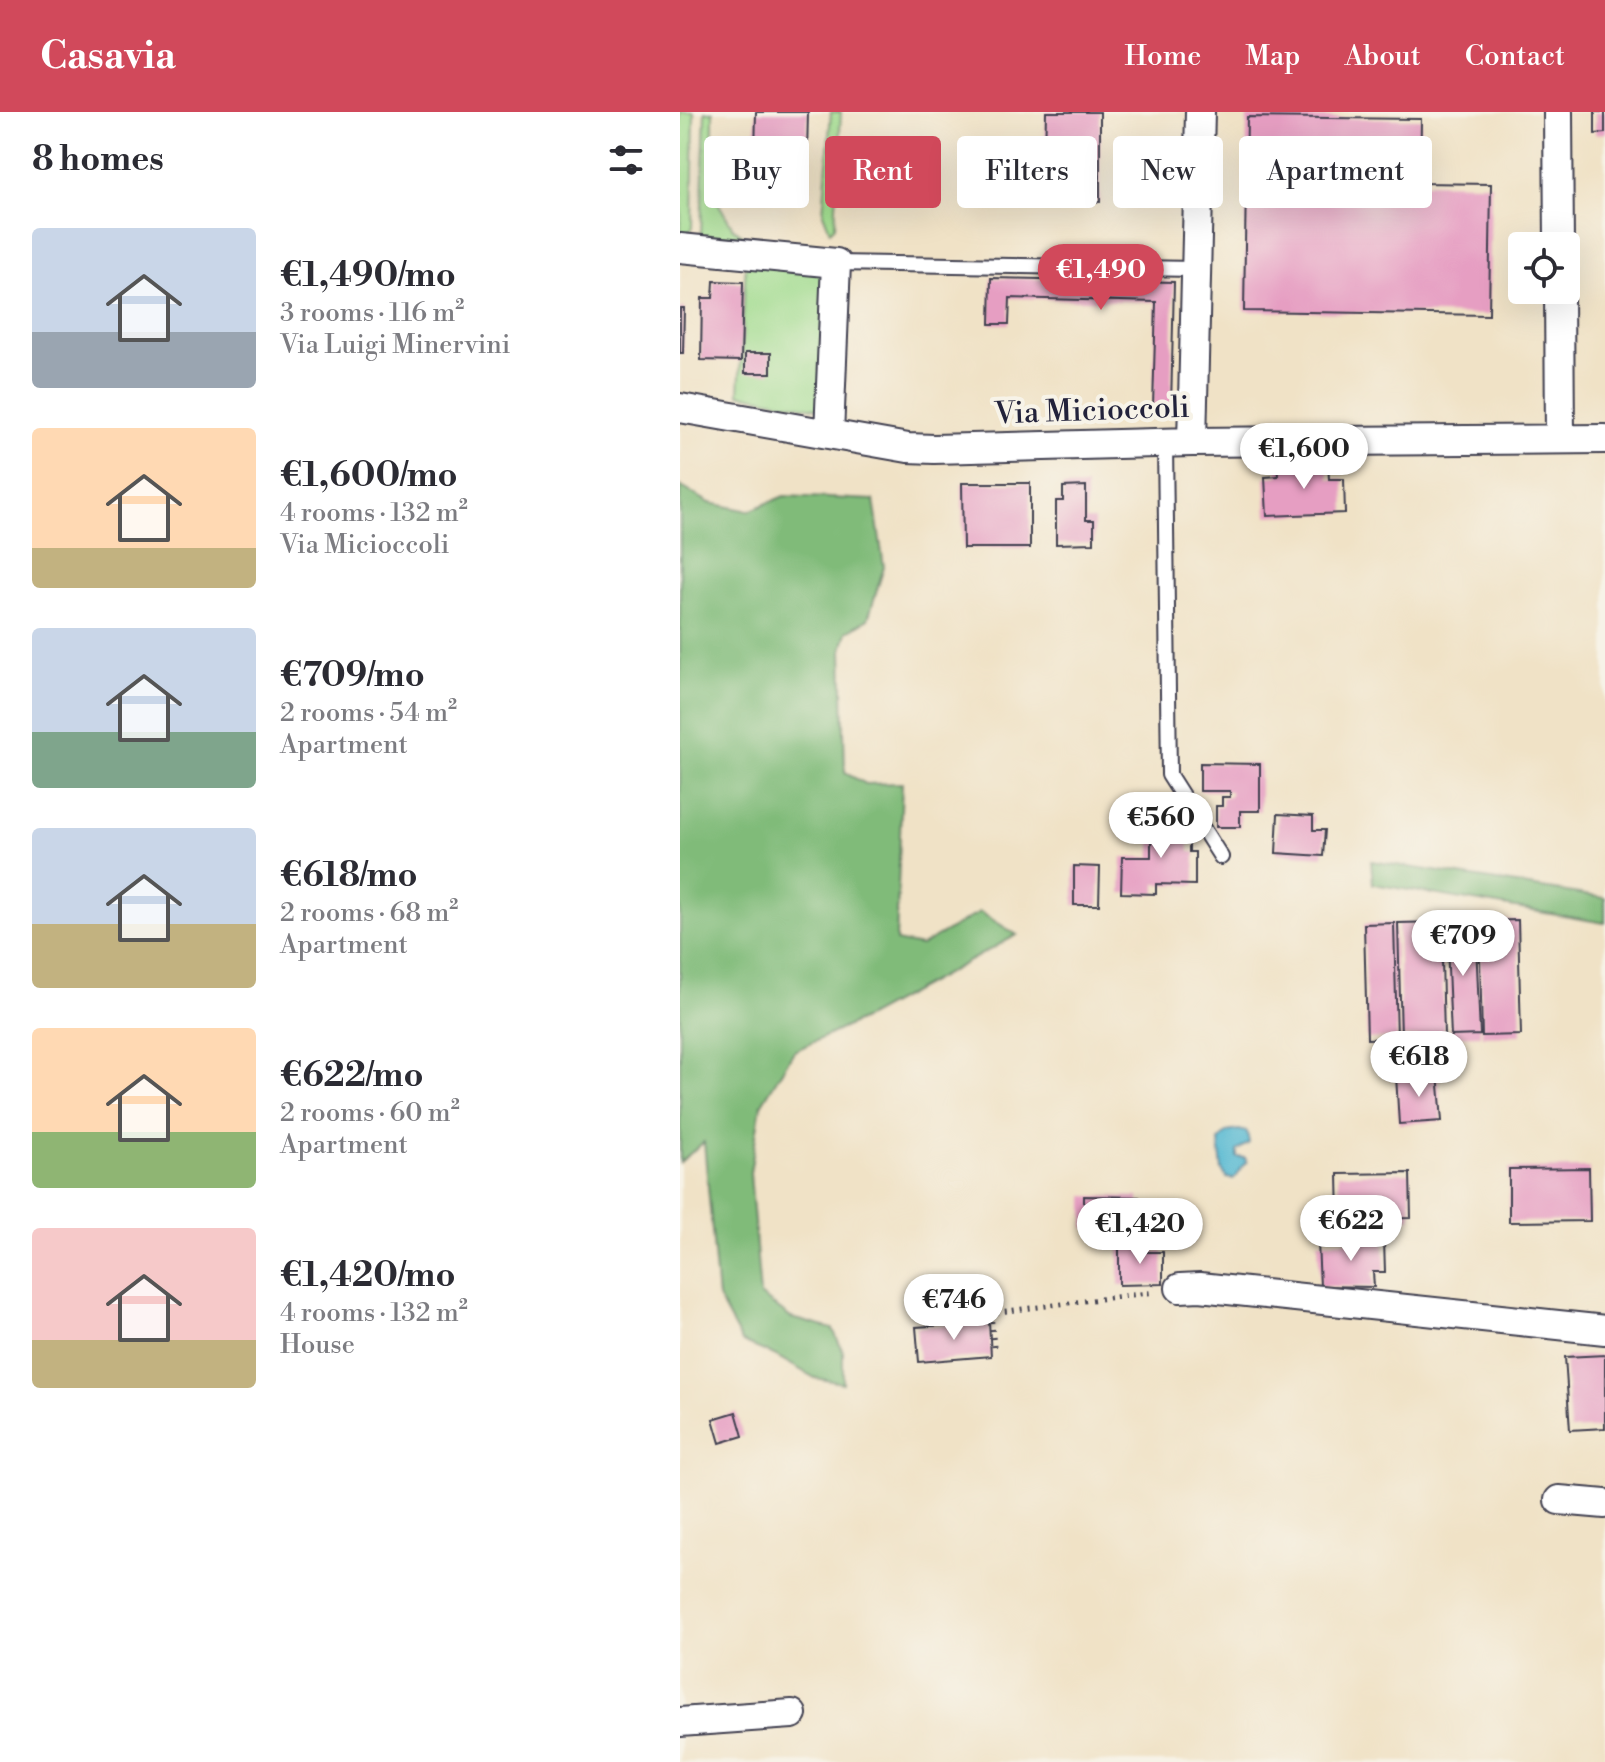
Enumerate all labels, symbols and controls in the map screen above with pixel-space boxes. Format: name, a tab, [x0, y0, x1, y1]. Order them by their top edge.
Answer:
text: Casavia	[40, 33, 176, 80]
text: Home	[1125, 39, 1201, 74]
text: Map	[1245, 39, 1300, 74]
text: About	[1344, 39, 1421, 74]
text: Contact	[1465, 39, 1565, 74]
chip: Buy	[704, 136, 809, 208]
chip: Rent	[825, 136, 941, 208]
chip: Filters	[957, 136, 1097, 208]
chip: New	[1113, 136, 1223, 208]
chip: Apartment	[1239, 136, 1432, 208]
icon: filters	[604, 138, 648, 182]
text: 8 homes	[32, 139, 164, 181]
map controls	[1508, 232, 1580, 304]
button: locate	[1508, 232, 1580, 304]
pin: €1,490	[1036, 244, 1166, 312]
text: €1,490	[1056, 254, 1146, 286]
text: €1,490/mo	[280, 255, 456, 297]
icon: home	[96, 260, 192, 356]
text: 3 rooms · 116 m²	[280, 297, 464, 329]
text: Via Luigi Minervini	[280, 329, 510, 361]
street label: Via Micioccoli	[993, 389, 1190, 433]
pin: €1,600	[1239, 423, 1369, 491]
text: €1,600	[1258, 433, 1350, 465]
text: €1,600/mo	[280, 455, 458, 497]
icon: home	[96, 460, 192, 556]
text: 4 rooms · 132 m²	[280, 497, 468, 529]
text: Via Micioccoli	[280, 529, 449, 561]
text: €709/mo	[280, 655, 425, 697]
icon: home	[96, 660, 192, 756]
text: 2 rooms · 54 m²	[280, 697, 457, 729]
text: Apartment	[280, 729, 408, 761]
pin: €560	[1114, 792, 1208, 860]
text: €560	[1127, 802, 1195, 834]
text: €618/mo	[280, 855, 417, 897]
icon: home	[96, 860, 192, 956]
text: 2 rooms · 68 m²	[280, 897, 458, 929]
pin: €709	[1416, 910, 1510, 978]
text: €709	[1430, 920, 1496, 952]
text: Apartment	[280, 929, 408, 961]
pin: €618	[1372, 1031, 1466, 1099]
text: €618	[1388, 1041, 1450, 1073]
text: €622/mo	[280, 1055, 423, 1097]
icon: home	[96, 1060, 192, 1156]
text: 2 rooms · 60 m²	[280, 1097, 460, 1129]
text: Apartment	[280, 1129, 408, 1161]
pin: €622	[1304, 1195, 1398, 1263]
pin: €1,420	[1075, 1198, 1205, 1266]
text: €622	[1318, 1205, 1384, 1237]
text: €1,420	[1095, 1208, 1185, 1240]
text: €1,420/mo	[280, 1255, 456, 1297]
icon: home	[96, 1260, 192, 1356]
pin: €746	[907, 1274, 1001, 1342]
text: €746	[922, 1284, 986, 1316]
text: 4 rooms · 132 m²	[280, 1297, 468, 1329]
text: House	[280, 1329, 355, 1361]

